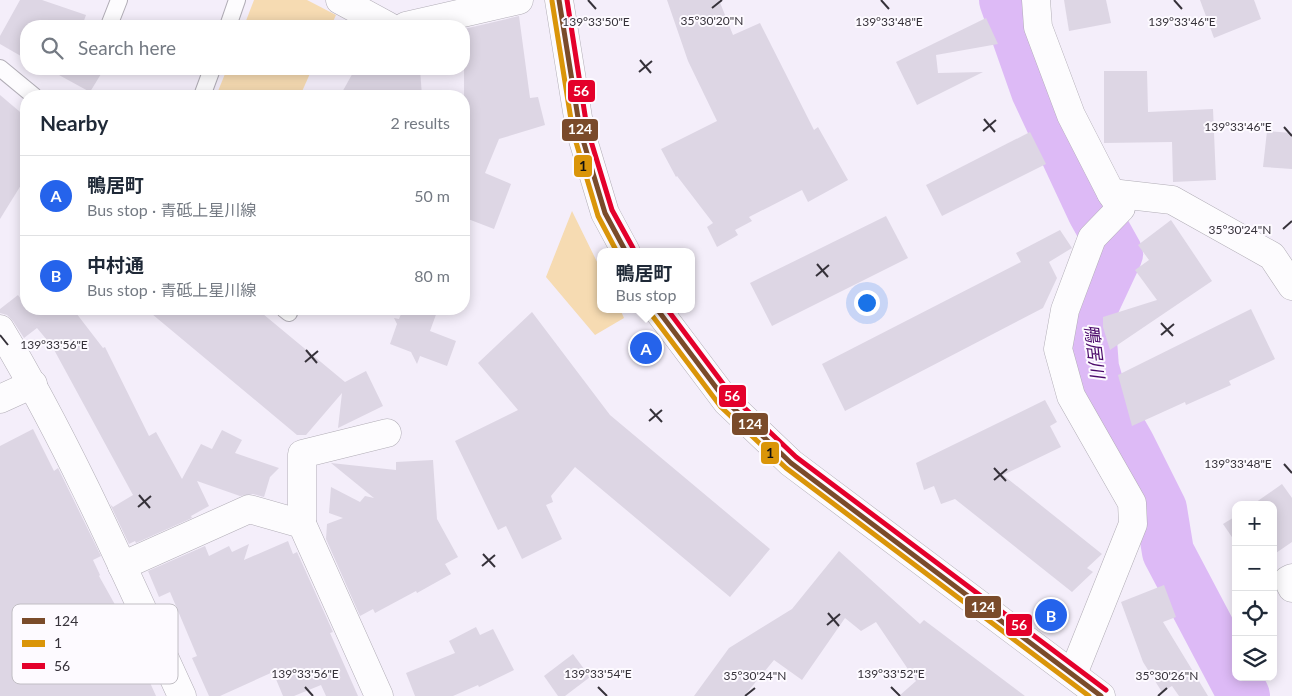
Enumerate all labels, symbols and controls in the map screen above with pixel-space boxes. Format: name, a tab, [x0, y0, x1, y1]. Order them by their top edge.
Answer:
text: 35°30'20"N	[681, 13, 743, 28]
text: 139°33'50"E	[562, 14, 630, 29]
text: 139°33'48"E	[855, 14, 923, 29]
text: 139°33'46"E	[1148, 14, 1216, 29]
search box	[20, 20, 470, 75]
icon: search	[38, 34, 66, 62]
text: Search here	[78, 36, 176, 59]
line badge: 56	[567, 79, 596, 103]
text: 56	[573, 82, 589, 99]
text: Nearby	[40, 110, 108, 135]
text: 2 results	[390, 113, 450, 132]
line badge: 124	[561, 118, 599, 142]
text: 139°33'46"E	[1204, 119, 1272, 134]
text: 124	[568, 120, 592, 137]
line badge: 1	[573, 154, 593, 178]
text: 1	[579, 157, 587, 174]
text: 鴨居町	[87, 173, 144, 196]
text: A	[50, 186, 62, 205]
text: 50 m	[414, 186, 450, 205]
text: Bus stop · 青砥上星川線	[87, 200, 256, 219]
text: 35°30'24"N	[1209, 222, 1271, 237]
popup	[597, 248, 695, 313]
text: 中村通	[87, 253, 144, 276]
text: 鴨居町	[616, 261, 673, 284]
text: B	[51, 266, 61, 285]
text: 80 m	[414, 266, 450, 285]
text: Bus stop · 青砥上星川線	[87, 280, 256, 299]
text: Bus stop	[616, 285, 676, 304]
your location	[854, 290, 880, 316]
water label: 鴨居川	[1081, 323, 1109, 381]
pin: A	[630, 329, 662, 367]
text: 139°33'56"E	[20, 337, 88, 352]
line badge: 56	[718, 384, 747, 408]
text: 56	[724, 387, 740, 404]
line badge: 124	[731, 412, 769, 436]
text: 124	[738, 415, 762, 432]
line badge: 1	[760, 441, 780, 465]
text: 1	[766, 444, 774, 461]
text: 139°33'48"E	[1204, 456, 1272, 471]
map controls	[1232, 501, 1277, 681]
button: +	[1232, 501, 1277, 546]
button: −	[1232, 546, 1277, 591]
button: locate	[1232, 591, 1277, 636]
line badge: 124	[964, 595, 1002, 619]
pin: B	[1035, 596, 1067, 634]
text: 124	[971, 598, 995, 615]
legend	[12, 604, 178, 684]
text: 124	[54, 612, 78, 629]
line badge: 56	[1005, 613, 1033, 637]
text: 56	[1011, 616, 1027, 633]
text: 1	[54, 634, 62, 651]
button: layers	[1232, 636, 1277, 681]
text: 56	[54, 657, 70, 674]
text: 139°33'56"E	[271, 666, 339, 681]
text: 139°33'54"E	[564, 666, 632, 681]
text: 139°33'52"E	[857, 666, 925, 681]
text: 35°30'24"N	[724, 668, 786, 683]
text: 35°30'26"N	[1136, 668, 1198, 683]

